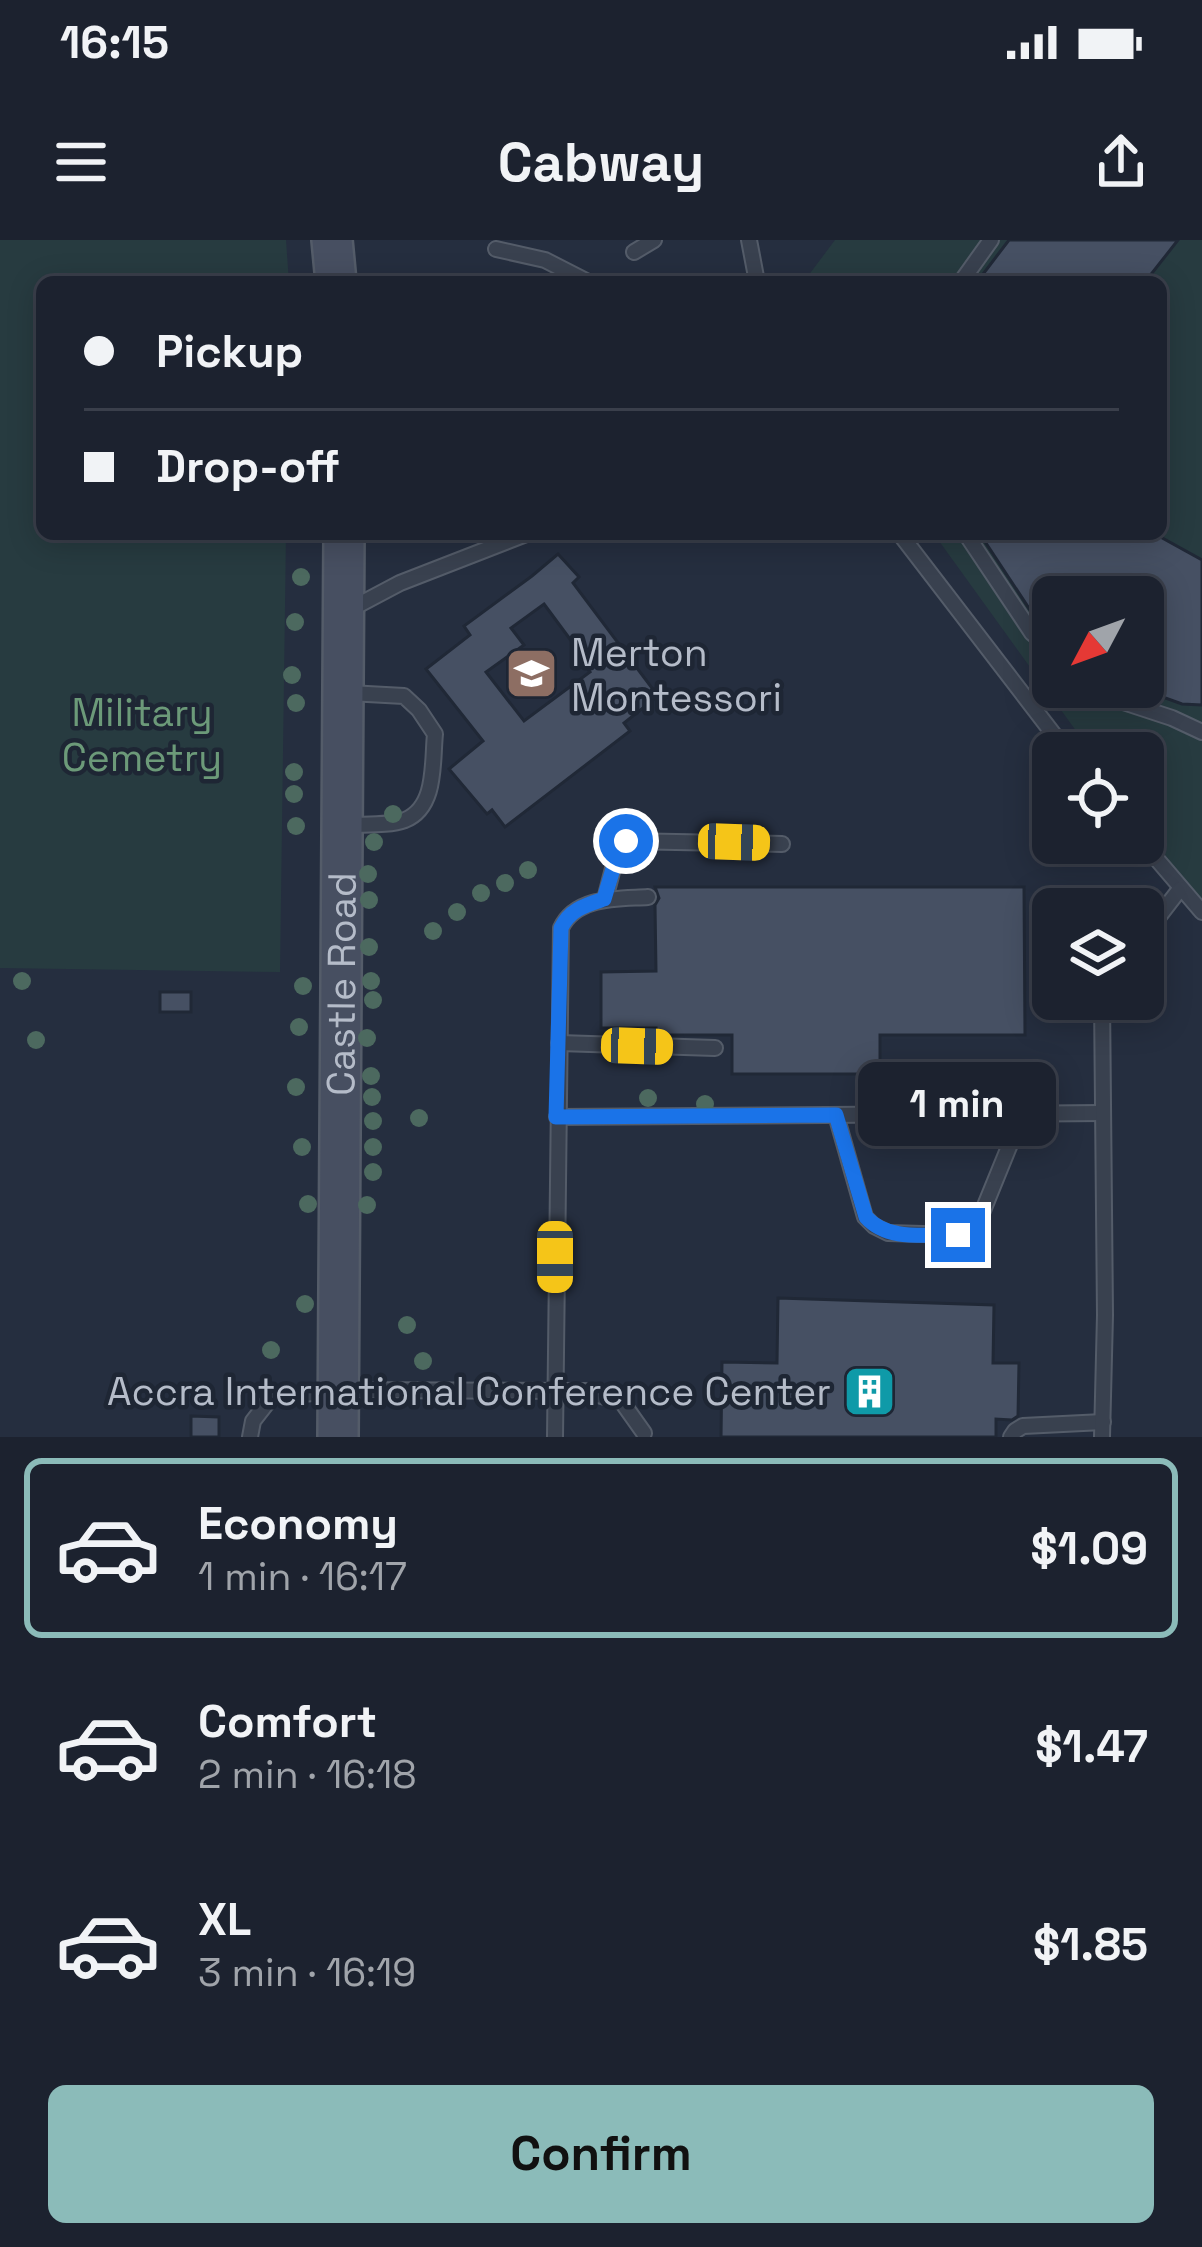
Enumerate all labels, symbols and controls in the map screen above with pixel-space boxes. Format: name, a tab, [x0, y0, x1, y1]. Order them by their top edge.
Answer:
text: 16:15	[60, 14, 169, 71]
text: Cabway	[498, 128, 704, 197]
icon: menu	[48, 129, 114, 195]
icon: share	[1088, 129, 1154, 195]
text: Pickup	[156, 323, 303, 380]
text: Drop-off	[156, 438, 340, 495]
north arrow	[1032, 576, 1164, 708]
map controls	[1032, 576, 1164, 1020]
place label: Merton Montessori	[571, 628, 782, 722]
school or university icon: Merton Montessori	[504, 646, 560, 702]
park label: Military Cemetry	[62, 688, 222, 782]
button: locate	[1032, 732, 1164, 864]
route start	[599, 814, 653, 868]
car	[697, 823, 771, 861]
street label: Castle Road	[316, 872, 366, 1096]
button: layers	[1032, 888, 1164, 1020]
car	[600, 1027, 674, 1065]
callout: 1 min	[859, 1061, 1057, 1145]
text: 1 min	[909, 1079, 1005, 1128]
route end	[931, 1208, 985, 1262]
car	[537, 1221, 573, 1293]
building icon: Accra International Conference Center	[842, 1363, 898, 1419]
place label: Accra International Conference Center	[107, 1367, 831, 1416]
icon: car	[54, 1494, 162, 1602]
text: Economy	[198, 1495, 398, 1552]
text: $1.09	[1031, 1520, 1148, 1577]
text: 1 min · 16:17	[198, 1552, 407, 1601]
icon: car	[54, 1692, 162, 1800]
text: Comfort	[198, 1693, 377, 1750]
text: $1.47	[1035, 1718, 1148, 1775]
text: 2 min · 16:18	[198, 1750, 417, 1799]
icon: car	[54, 1890, 162, 1998]
text: XL	[198, 1891, 251, 1948]
text: $1.85	[1033, 1916, 1148, 1973]
text: 3 min · 16:19	[198, 1948, 416, 1997]
button: Confirm	[48, 2085, 1154, 2223]

